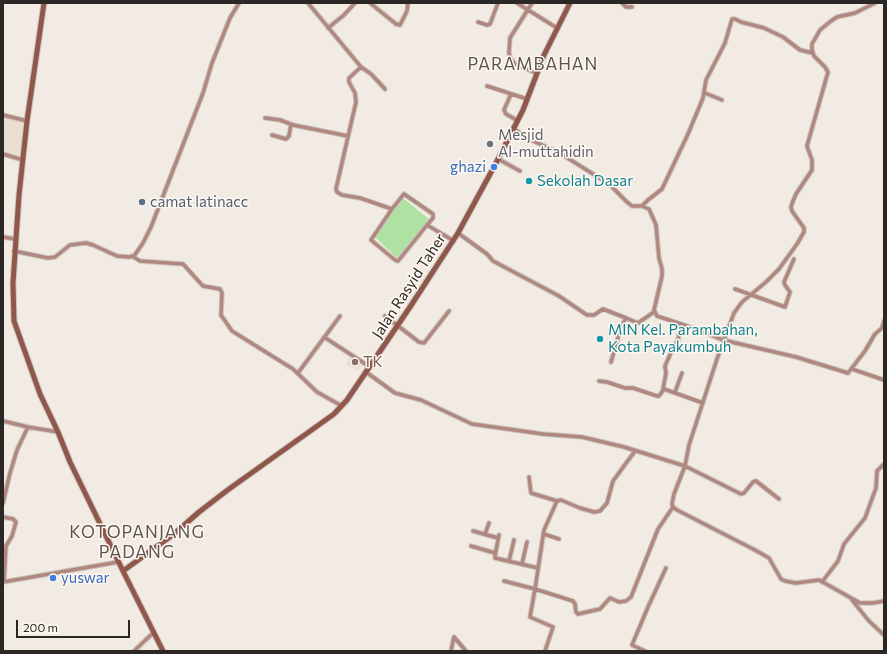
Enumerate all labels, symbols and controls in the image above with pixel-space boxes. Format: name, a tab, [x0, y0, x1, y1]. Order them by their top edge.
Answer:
district label: PARAMBAHAN	[468, 54, 598, 74]
place label: Mesjid Al-muttahidin	[498, 126, 594, 161]
marker: Mesjid Al-muttahidin	[485, 139, 495, 149]
place label: ghazi	[450, 158, 486, 176]
marker: ghazi	[489, 162, 499, 172]
place label: Sekolah Dasar	[537, 172, 633, 190]
marker: Sekolah Dasar	[524, 176, 534, 186]
place label: camat latinacc	[150, 193, 248, 211]
marker: camat latinacc	[137, 197, 147, 207]
street label: Jalan Rasyid Taher	[368, 230, 450, 342]
place label: MIN Kel. Parambahan, Kota Payakumbuh	[608, 321, 758, 356]
marker: MIN Kel. Parambahan, Kota Payakumbuh	[595, 334, 605, 344]
place label: TK	[363, 353, 383, 371]
marker: TK	[350, 357, 360, 367]
district label: KOTOPANJANG PADANG	[69, 522, 205, 562]
place label: yuswar	[61, 569, 110, 587]
marker: yuswar	[48, 573, 58, 583]
scale bar	[18, 612, 132, 638]
text: 200 m	[23, 620, 58, 634]

